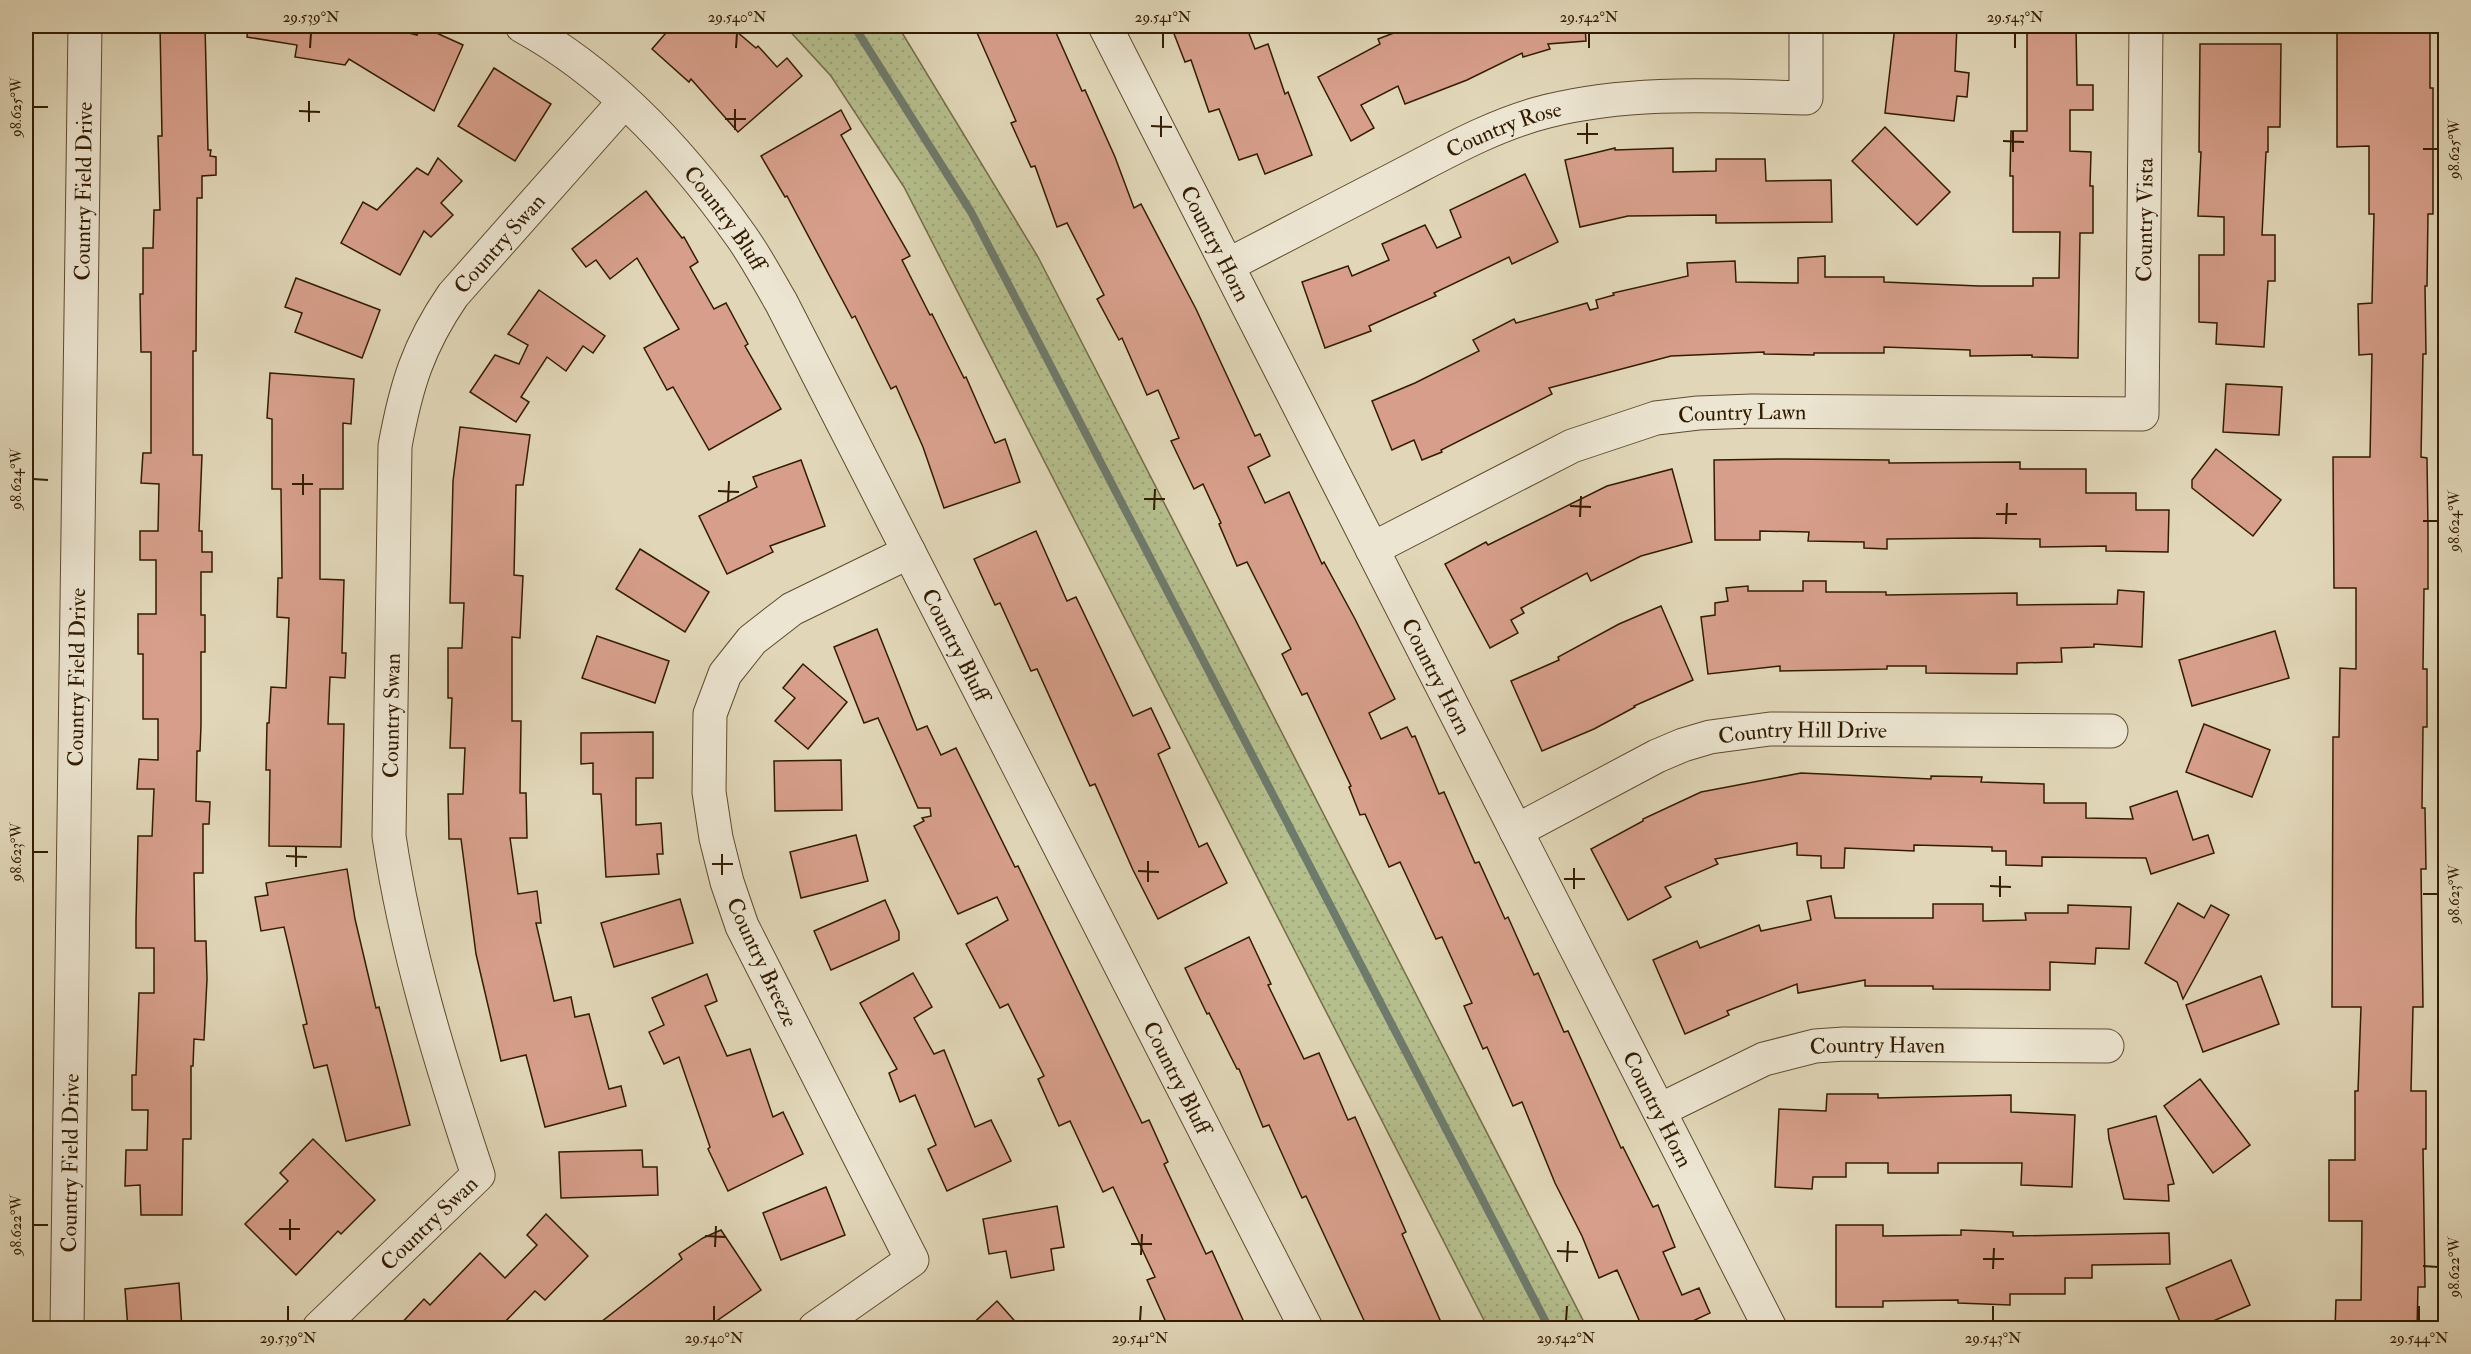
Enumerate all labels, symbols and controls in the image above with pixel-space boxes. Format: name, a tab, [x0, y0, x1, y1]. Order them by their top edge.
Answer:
text: 29.539°N	[283, 8, 340, 27]
text: 29.540°N	[708, 8, 767, 27]
text: 29.541°N	[1135, 8, 1192, 27]
text: 29.542°N	[1560, 8, 1619, 27]
text: 29.543°N	[1987, 8, 2044, 27]
text: 98.625°W	[7, 76, 26, 138]
street label: Country Rose	[1441, 95, 1564, 165]
street label: Country Field Drive	[68, 101, 99, 281]
text: 98.625°W	[2445, 118, 2464, 180]
street label: Country Vista	[2130, 157, 2160, 282]
street label: Country Bluff	[677, 160, 774, 278]
street label: Country Horn	[1174, 181, 1256, 307]
street label: Country Swan	[448, 188, 552, 300]
street label: Country Lawn	[1676, 398, 1807, 430]
text: 98.624°W	[7, 448, 26, 511]
text: 98.624°W	[2445, 490, 2464, 553]
street label: Country Bluff	[915, 584, 997, 709]
street label: Country Field Drive	[62, 587, 92, 767]
street label: Country Horn	[1395, 614, 1477, 739]
street label: Country Swan	[377, 653, 407, 778]
street label: Country Hill Drive	[1717, 716, 1887, 751]
text: 98.623°W	[7, 822, 26, 883]
text: 98.623°W	[2445, 864, 2464, 925]
street label: Country Breeze	[720, 893, 804, 1032]
street label: Country Bluff	[1136, 1017, 1219, 1142]
street label: Country Haven	[1809, 1031, 1945, 1061]
street label: Country Horn	[1616, 1047, 1699, 1172]
street label: Country Field Drive	[55, 1073, 86, 1253]
street label: Country Swan	[374, 1170, 484, 1277]
text: 98.622°W	[7, 1194, 26, 1256]
text: 98.622°W	[2445, 1236, 2464, 1298]
text: 29.539°N	[260, 1329, 317, 1348]
text: 29.540°N	[685, 1329, 744, 1348]
text: 29.541°N	[1112, 1329, 1169, 1348]
text: 29.542°N	[1537, 1329, 1596, 1348]
text: 29.543°N	[1965, 1329, 2022, 1348]
text: 29.544°N	[2389, 1329, 2449, 1348]

